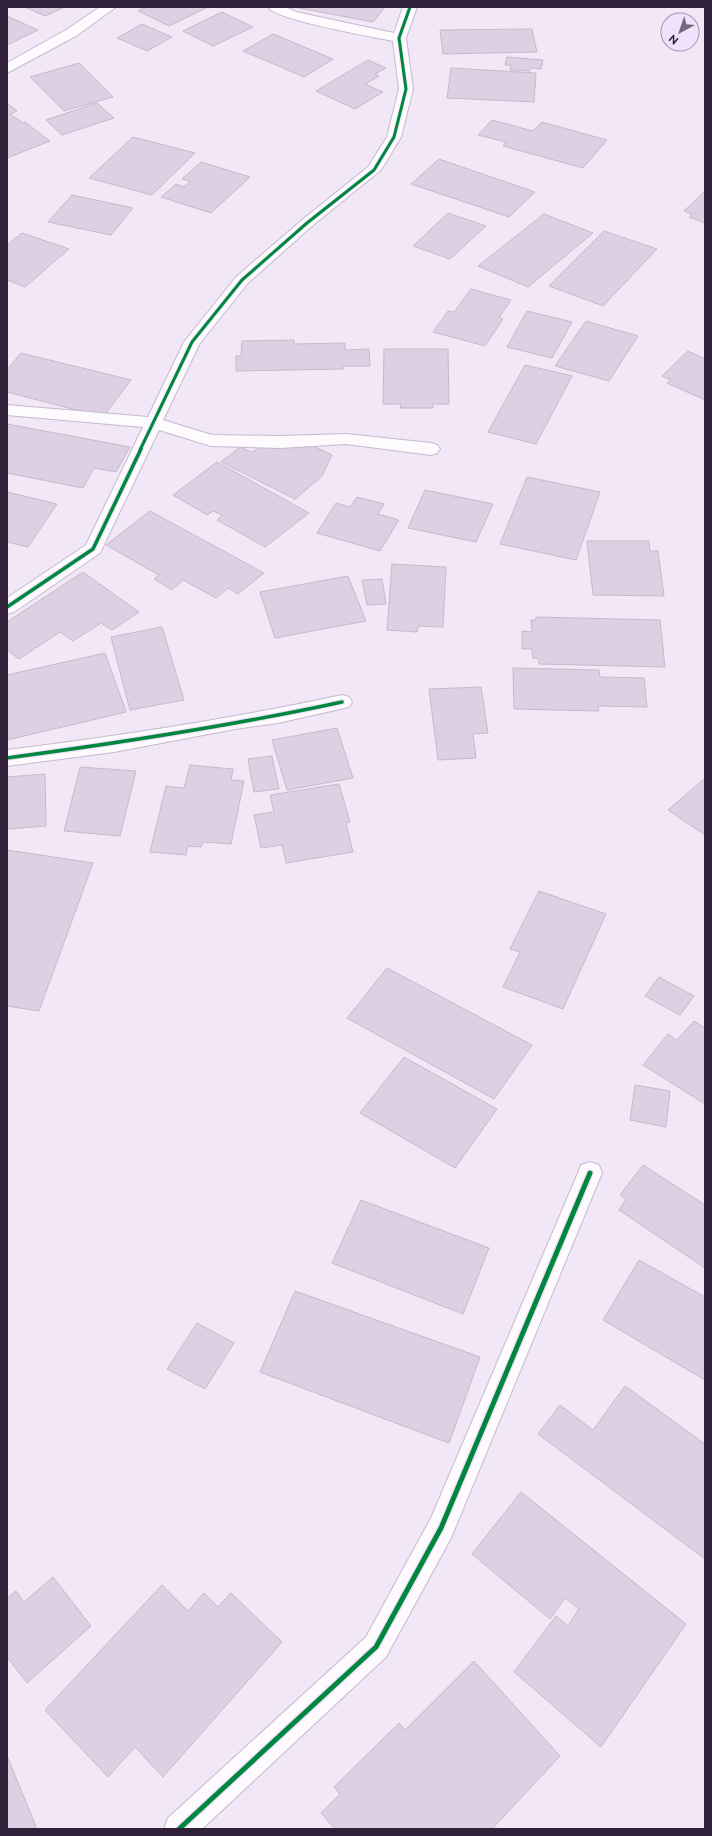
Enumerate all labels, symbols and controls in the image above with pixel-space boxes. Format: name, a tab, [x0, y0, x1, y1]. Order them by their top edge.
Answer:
north arrow	[660, 12, 700, 52]
text: N	[666, 32, 681, 47]

